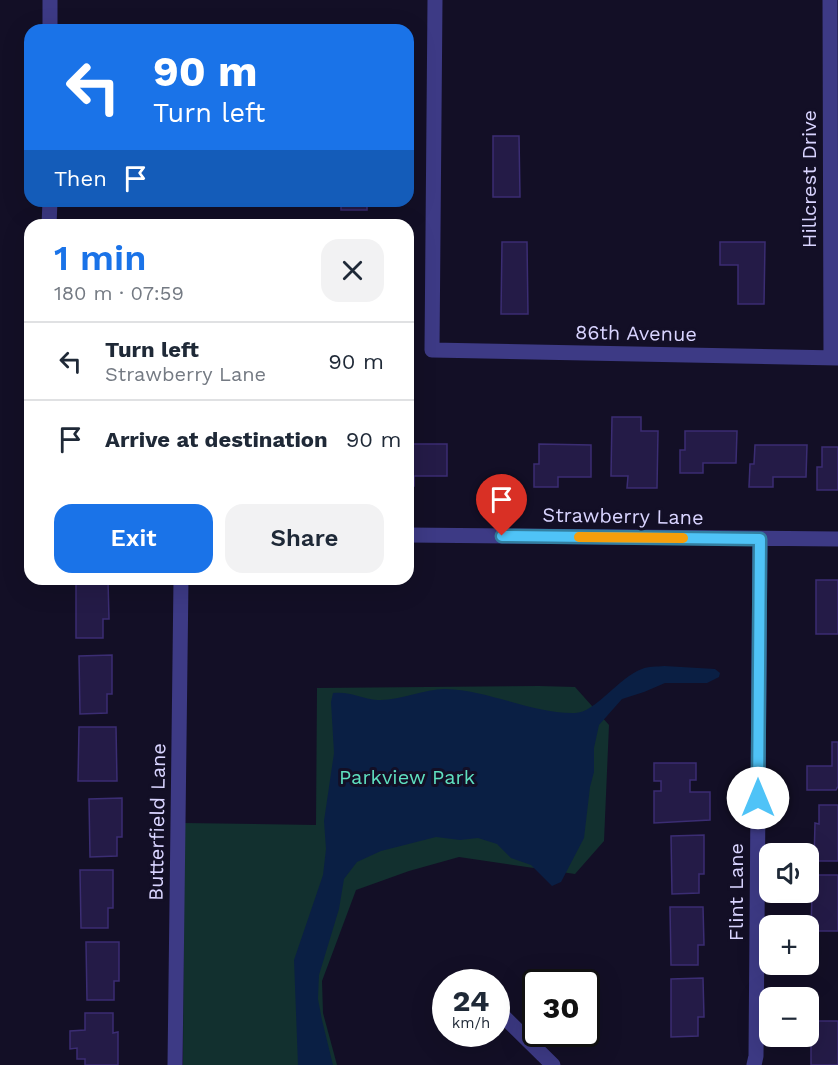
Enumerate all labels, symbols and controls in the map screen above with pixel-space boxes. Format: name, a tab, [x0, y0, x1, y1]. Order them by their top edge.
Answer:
text: 90 m	[153, 47, 257, 96]
icon: left	[54, 48, 132, 126]
text: Turn left	[153, 97, 265, 129]
street label: Hillcrest Drive	[797, 110, 821, 248]
icon: arrive	[119, 162, 152, 195]
text: Then	[54, 166, 107, 191]
text: 1 min	[54, 237, 146, 279]
button: close	[321, 239, 384, 302]
text: 180 m · 07:59	[54, 281, 184, 305]
street label: 86th Avenue	[575, 320, 697, 346]
text: Turn left	[105, 337, 199, 362]
icon: left	[54, 345, 87, 378]
text: 90 m	[328, 349, 384, 374]
text: Strawberry Lane	[105, 362, 266, 386]
icon: arrive	[54, 423, 87, 456]
text: Arrive at destination	[105, 427, 328, 452]
text: 90 m	[346, 427, 401, 452]
pin	[476, 474, 527, 536]
icon: arrive	[485, 483, 518, 516]
street label: Strawberry Lane	[542, 503, 704, 529]
button: Exit	[54, 504, 213, 573]
button: Share	[225, 504, 384, 573]
street label: Butterfield Lane	[144, 743, 170, 901]
park label: Parkview Park	[339, 765, 475, 789]
position arrow	[726, 766, 790, 830]
street label: Flint Lane	[724, 843, 748, 941]
map controls	[759, 843, 819, 1047]
button: sound	[759, 843, 819, 903]
button: +	[759, 915, 819, 975]
speed limit sign: 30	[522, 969, 600, 1047]
text: 24	[453, 983, 489, 1018]
button: −	[759, 987, 819, 1047]
text: km/h	[452, 1014, 490, 1032]

